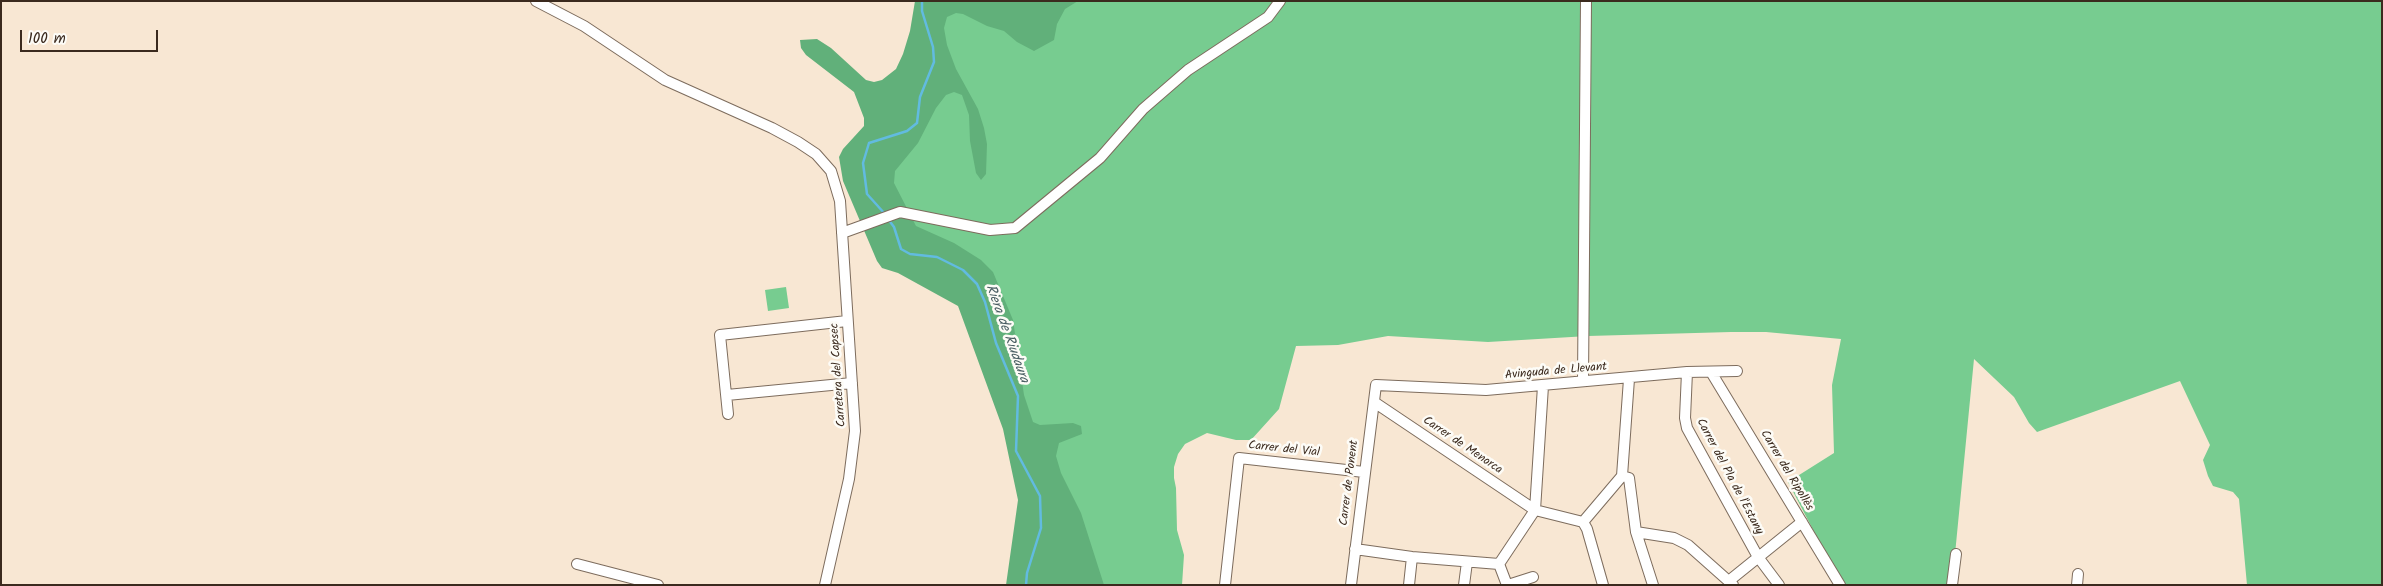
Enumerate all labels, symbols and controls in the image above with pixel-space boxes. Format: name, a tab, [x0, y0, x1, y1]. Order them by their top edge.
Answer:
scale bar	[22, 20, 160, 52]
text: 100 m	[28, 27, 66, 51]
water label: Riera de Riudaura	[980, 283, 1032, 385]
street label: Carretera del Capsec	[828, 323, 850, 427]
street label: Avinguda de Llevant	[1504, 360, 1608, 384]
street label: Carrer de Menorca	[1420, 414, 1504, 478]
street label: Carrer del Pla de l'Estany	[1692, 417, 1766, 537]
street label: Carrer del Ripollès	[1756, 428, 1816, 514]
street label: Carrer del Vial	[1247, 439, 1321, 461]
street label: Carrer de Ponent	[1338, 439, 1362, 527]

